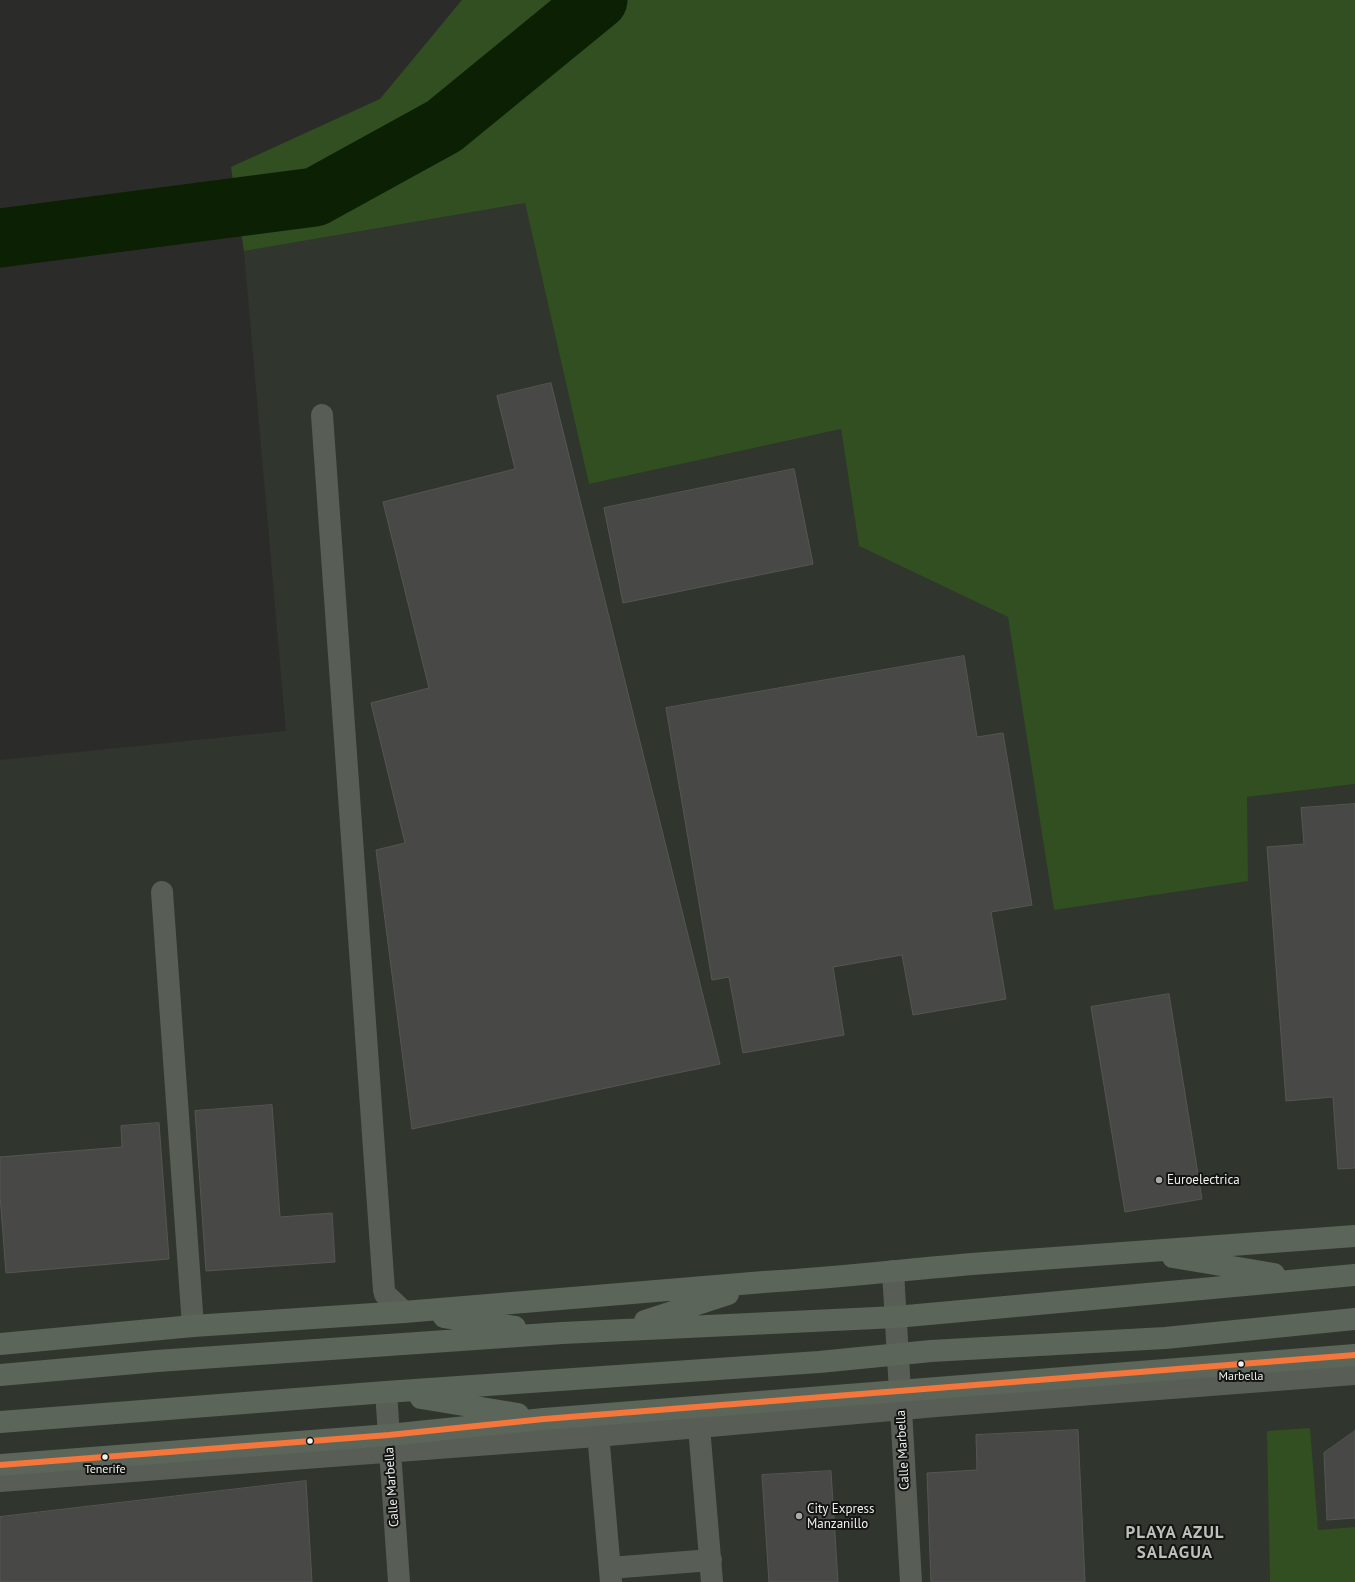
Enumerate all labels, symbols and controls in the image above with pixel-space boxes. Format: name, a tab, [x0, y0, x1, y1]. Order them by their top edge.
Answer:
place label: Euroelectrica	[1167, 1172, 1240, 1188]
marker: Euroelectrica	[1154, 1175, 1164, 1185]
marker: Marbella	[1236, 1359, 1246, 1369]
place label: Marbella	[1218, 1370, 1264, 1384]
street label: Calle Marbella	[893, 1410, 913, 1490]
unlabelled marker	[305, 1436, 315, 1446]
street label: Calle Marbella	[381, 1446, 403, 1528]
marker: Tenerife	[100, 1452, 110, 1462]
place label: Tenerife	[85, 1463, 125, 1477]
place label: City Express Manzanillo	[807, 1501, 875, 1532]
marker: City Express Manzanillo	[794, 1511, 804, 1521]
district label: PLAYA AZUL SALAGUA	[1125, 1523, 1225, 1563]

